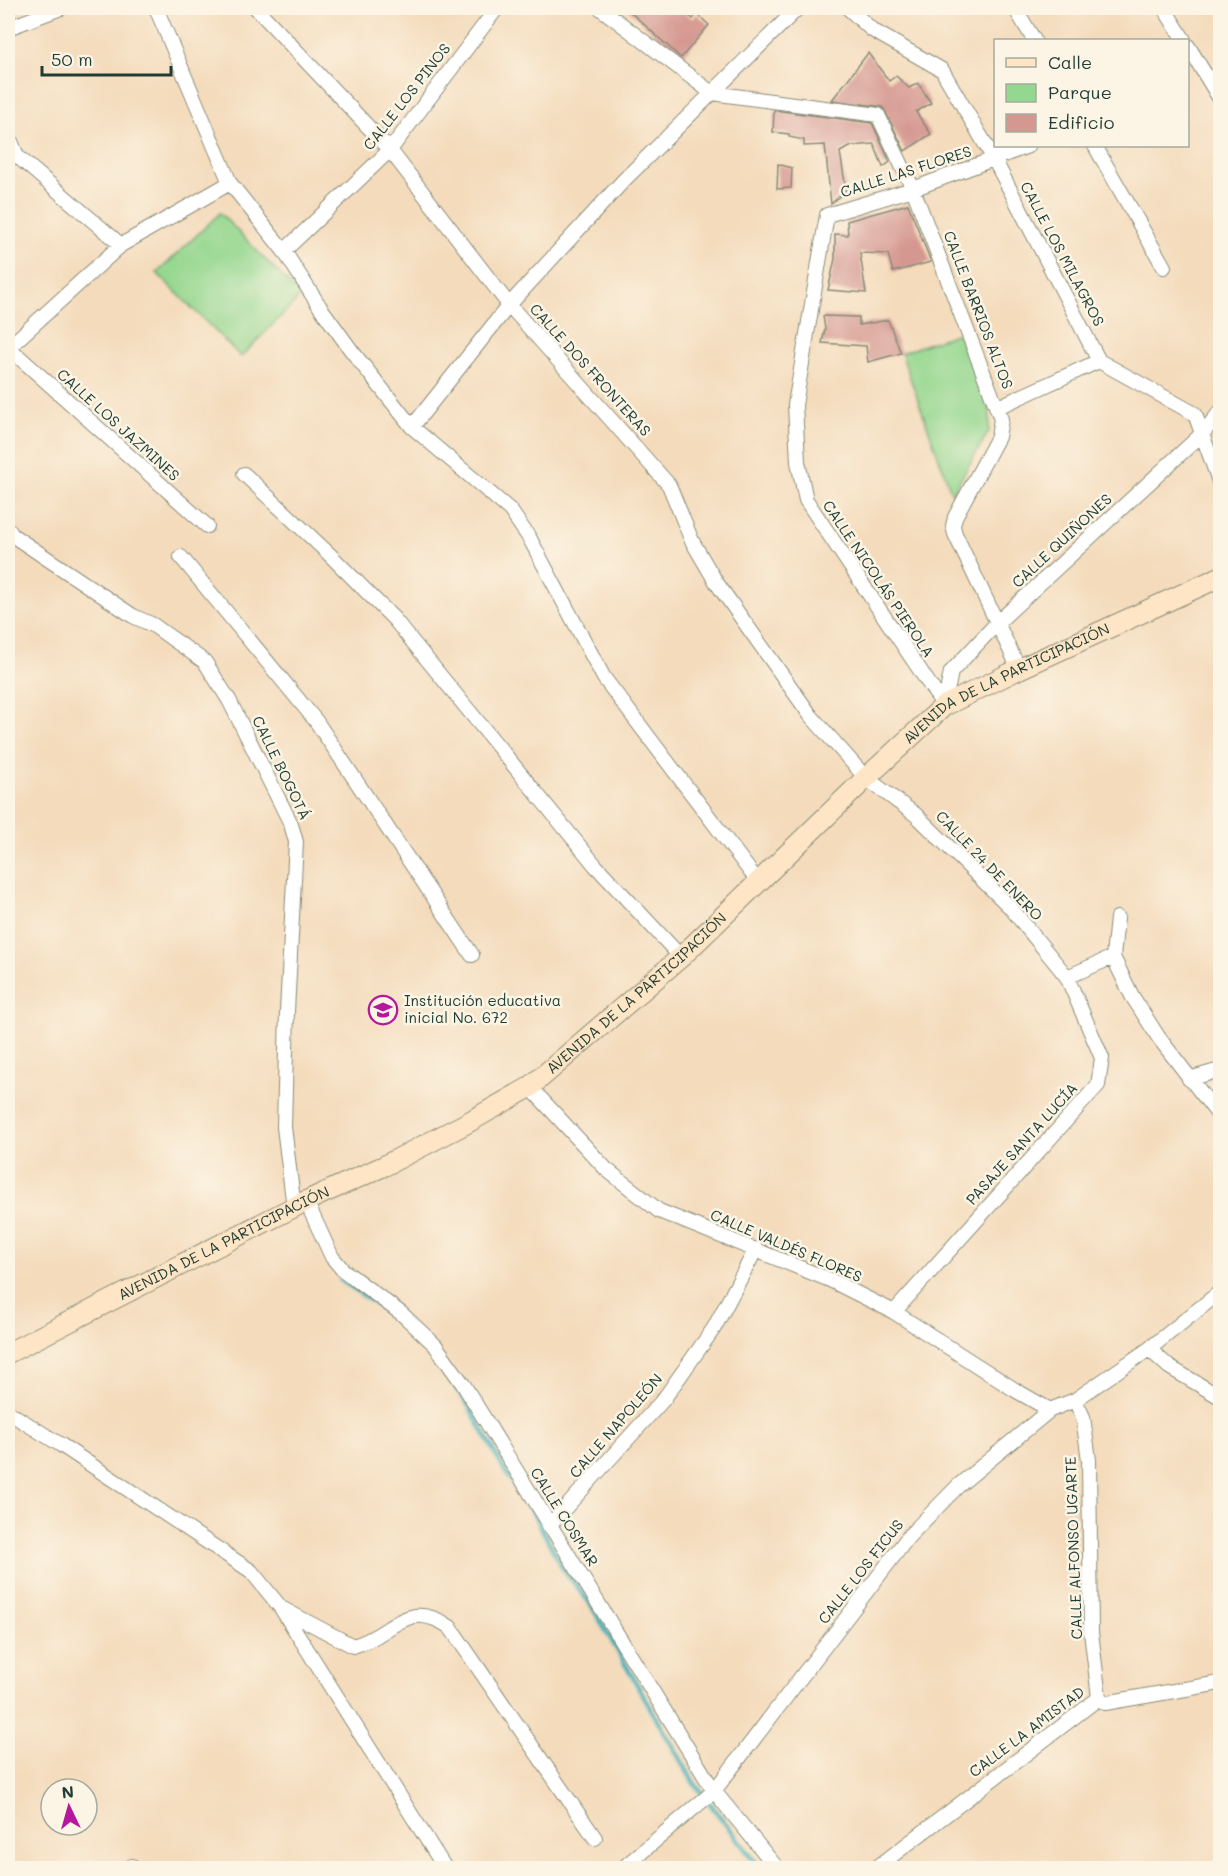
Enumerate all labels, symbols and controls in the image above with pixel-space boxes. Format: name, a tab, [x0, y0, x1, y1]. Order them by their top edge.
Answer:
scale bar	[42, 39, 171, 77]
street label: CALLE LOS PINOS	[358, 39, 454, 154]
legend	[994, 39, 1189, 147]
text: 50 m	[51, 47, 93, 71]
text: Calle	[1048, 50, 1092, 74]
text: Parque	[1048, 80, 1112, 104]
text: Edificio	[1048, 110, 1115, 134]
street label: CALLE LAS FLORES	[838, 140, 974, 202]
street label: CALLE LOS MILAGROS	[1016, 178, 1110, 329]
street label: CALLE BARRIOS ALTOS	[940, 228, 1018, 392]
street label: CALLE DOS FRONTERAS	[526, 299, 656, 440]
street label: CALLE LOS JAZMINES	[53, 364, 184, 485]
street label: CALLE QUIÑONES	[1007, 489, 1116, 592]
street label: CALLE NICOLÁS PIEROLA	[819, 496, 939, 661]
street label: AVENIDA DE LA PARTICIPACIÓN	[898, 618, 1112, 748]
street label: CALLE BOGOTÁ	[248, 712, 316, 823]
street label: CALLE 24 DE ENERO	[932, 806, 1048, 925]
street label: AVENIDA DE LA PARTICIPACIÓN	[542, 907, 730, 1078]
place label: Institución educativa inicial No. 672	[404, 990, 561, 1027]
school or university icon: Institución educativa inicial No. 672	[367, 994, 399, 1026]
street label: PASAJE SANTA LUCÍA	[961, 1078, 1081, 1209]
street label: AVENIDA DE LA PARTICIPACIÓN	[114, 1181, 332, 1304]
street label: CALLE VALDÉS FLORES	[708, 1204, 865, 1286]
street label: CALLE NAPOLEÓN	[564, 1369, 666, 1482]
street label: CALLE ALFONSO UGARTE	[1060, 1456, 1086, 1640]
street label: CALLE COSMAR	[526, 1463, 603, 1570]
street label: CALLE LOS FICUS	[813, 1515, 907, 1628]
street label: CALLE LA AMISTAD	[965, 1681, 1088, 1781]
north arrow	[39, 1777, 99, 1837]
text: N	[61, 1781, 75, 1803]

